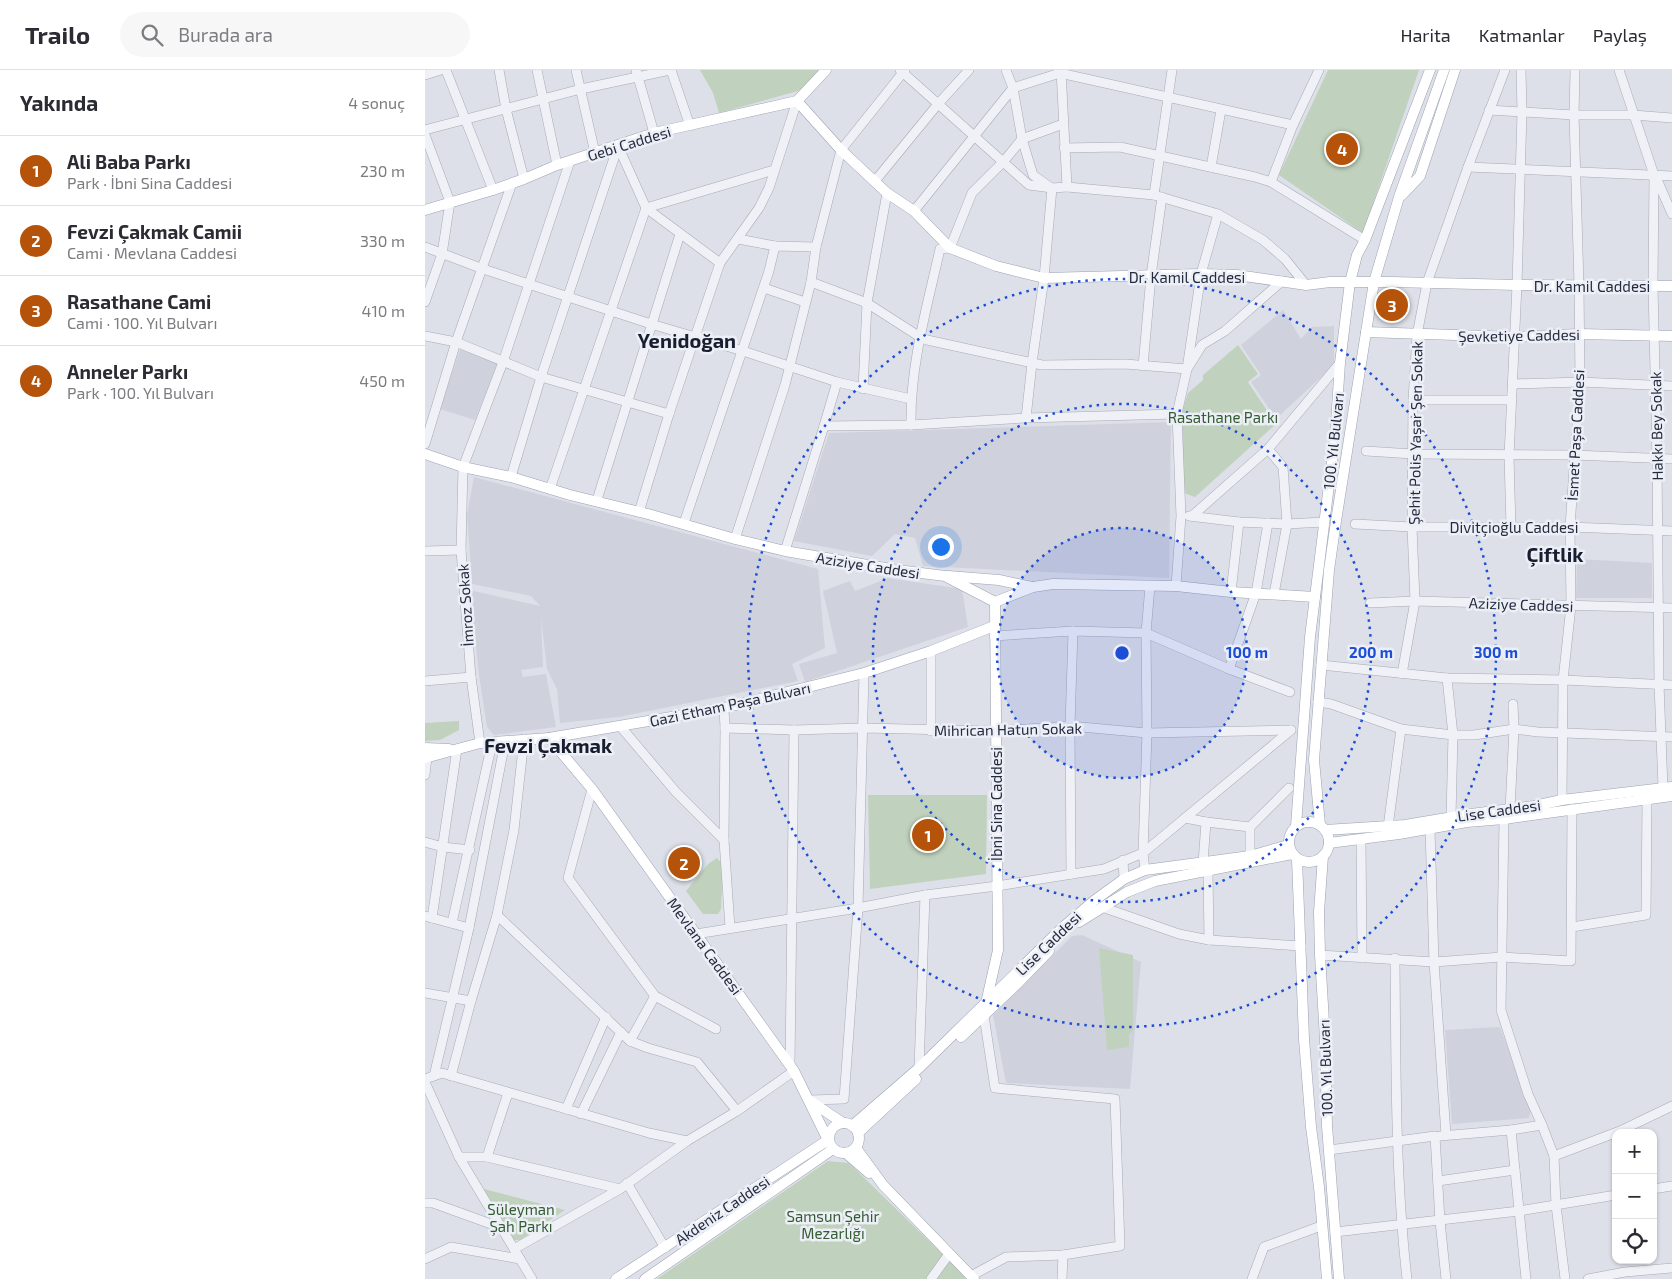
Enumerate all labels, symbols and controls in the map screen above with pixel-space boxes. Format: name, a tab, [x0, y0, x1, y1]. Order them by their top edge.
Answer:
search box	[120, 12, 470, 57]
text: Trailo	[25, 20, 90, 49]
icon: search	[138, 21, 166, 49]
text: Burada ara	[178, 23, 273, 46]
text: Harita	[1400, 24, 1451, 46]
text: Katmanlar	[1479, 24, 1565, 46]
text: Paylaş	[1593, 24, 1647, 46]
text: Yakında	[20, 90, 98, 115]
text: 4 sonuç	[348, 93, 405, 112]
street label: Gebi Caddesi	[585, 122, 673, 164]
pin: 4	[1326, 130, 1358, 168]
text: Ali Baba Parkı	[67, 150, 191, 173]
text: 1	[33, 161, 39, 180]
text: 230 m	[360, 161, 405, 180]
text: Park · İbni Sina Caddesi	[67, 173, 232, 192]
text: Fevzi Çakmak Camii	[67, 220, 242, 243]
text: 2	[31, 231, 41, 250]
text: 330 m	[360, 231, 405, 250]
text: Cami · Mevlana Caddesi	[67, 243, 237, 262]
street label: Dr. Kamil Caddesi	[1129, 268, 1245, 286]
street label: Dr. Kamil Caddesi	[1534, 277, 1650, 295]
pin: 3	[1376, 286, 1408, 324]
text: Rasathane Cami	[67, 290, 211, 313]
text: 3	[31, 301, 41, 320]
text: 410 m	[362, 301, 405, 320]
text: Cami · 100. Yıl Bulvarı	[67, 313, 217, 332]
street label: Şevketiye Caddesi	[1458, 325, 1580, 346]
district label: Yenidoğan	[638, 328, 736, 352]
street label: Şehit Polis Yaşar Şen Sokak	[1404, 341, 1427, 525]
text: Anneler Parkı	[67, 360, 188, 383]
street label: İsmet Paşa Caddesi	[1563, 369, 1588, 501]
text: 4	[31, 371, 41, 390]
text: 450 m	[359, 371, 405, 390]
street label: Hakkı Bey Sokak	[1646, 371, 1666, 481]
text: Park · 100. Yıl Bulvarı	[67, 383, 214, 402]
street label: 100. Yıl Bulvarı	[1319, 392, 1347, 490]
park label: Rasathane Parkı	[1168, 408, 1278, 426]
street label: Divitçioğlu Caddesi	[1450, 518, 1578, 537]
your location	[928, 534, 954, 560]
district label: Çiftlik	[1527, 542, 1584, 567]
street label: Aziziye Caddesi	[815, 548, 921, 582]
street label: İmroz Sokak	[453, 563, 477, 647]
street label: Aziziye Caddesi	[1468, 593, 1574, 615]
text: 100 m	[1226, 643, 1268, 661]
text: 200 m	[1349, 643, 1393, 661]
text: 300 m	[1474, 643, 1518, 661]
centre of rings	[1113, 644, 1131, 662]
street label: Gazi Etham Paşa Bulvarı	[648, 678, 812, 731]
street label: Mihrican Hatun Sokak	[934, 719, 1083, 739]
district label: Fevzi Çakmak	[484, 733, 613, 758]
street label: İbni Sina Caddesi	[987, 747, 1005, 861]
street label: Lise Caddesi	[1456, 795, 1542, 825]
pin: 1	[912, 816, 944, 854]
pin: 2	[668, 844, 700, 882]
street label: Mevlana Caddesi	[664, 894, 746, 998]
street label: Lise Caddesi	[1012, 907, 1084, 979]
street label: 100. Yıl Bulvarı	[1314, 1019, 1336, 1117]
map controls	[1612, 1129, 1657, 1264]
button: +	[1612, 1129, 1657, 1174]
street label: Akdeniz Caddesi	[671, 1172, 773, 1248]
button: −	[1612, 1174, 1657, 1219]
park label: Süleyman Şah Parkı	[487, 1200, 555, 1236]
park label: Samsun Şehir Mezarlığı	[787, 1207, 879, 1242]
button: locate	[1612, 1219, 1657, 1264]

